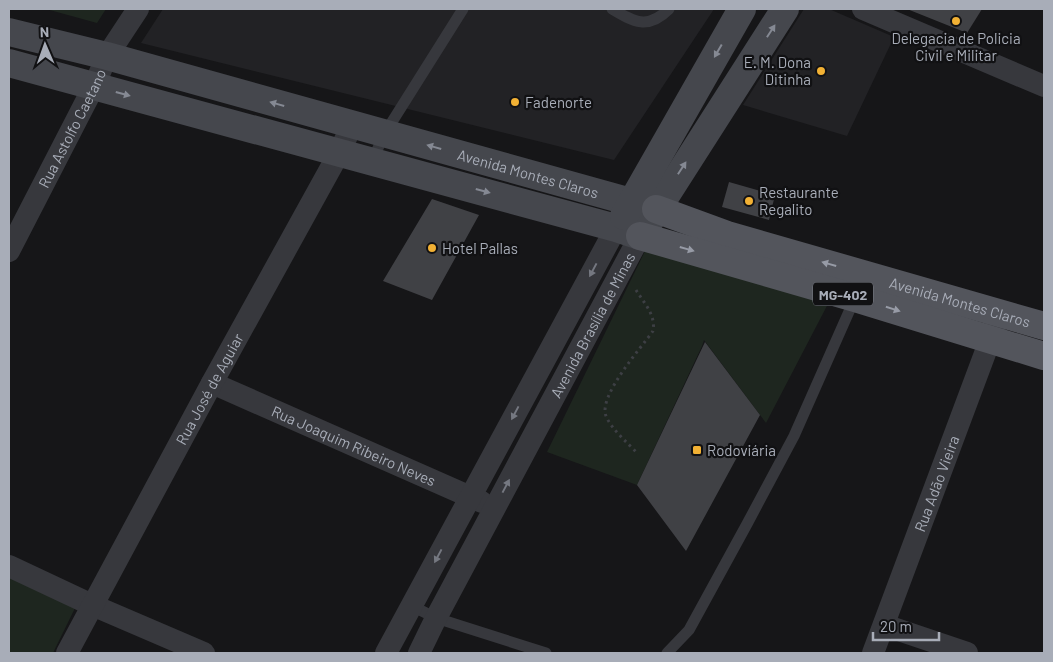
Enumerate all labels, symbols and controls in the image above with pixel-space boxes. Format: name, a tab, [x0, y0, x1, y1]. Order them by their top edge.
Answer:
marker: Delegacia de Policia Civil e Militar	[950, 15, 962, 27]
north arrow	[20, 20, 70, 70]
text: N	[40, 23, 49, 40]
one-way arrow	[766, 25, 775, 38]
place label: Delegacia de Policia Civil e Militar	[891, 29, 1021, 64]
one-way arrow	[714, 44, 722, 59]
place label: E. M. Dona Ditinha	[744, 53, 811, 88]
marker: E. M. Dona Ditinha	[815, 65, 827, 77]
street label: Rua Astolfo Caetano	[34, 66, 109, 191]
one-way arrow	[116, 91, 131, 99]
place label: Fadenorte	[525, 93, 592, 111]
marker: Fadenorte	[509, 96, 521, 108]
one-way arrow	[269, 99, 284, 107]
one-way arrow	[426, 142, 441, 150]
street label: Avenida Montes Claros	[455, 145, 601, 202]
one-way arrow	[678, 161, 687, 174]
place label: Restaurante Regalito	[759, 183, 839, 218]
one-way arrow	[476, 188, 491, 196]
marker: Restaurante Regalito	[743, 195, 755, 207]
place label: Hotel Pallas	[442, 239, 518, 257]
marker: Hotel Pallas	[426, 242, 438, 254]
one-way arrow	[679, 245, 694, 253]
street label: Avenida Brasília de Minas	[546, 249, 639, 401]
one-way arrow	[822, 260, 837, 268]
one-way arrow	[589, 263, 597, 278]
street label: Avenida Montes Claros	[887, 273, 1033, 331]
road number: MG-402	[813, 282, 873, 306]
one-way arrow	[886, 306, 901, 314]
street label: Rua José de Aguiar	[172, 330, 247, 448]
street label: Rua Joaquim Ribeiro Neves	[269, 401, 439, 490]
one-way arrow	[511, 407, 520, 420]
street label: Rua Adão Vieira	[910, 433, 963, 534]
place label: Rodoviária	[707, 441, 776, 459]
marker: Rodoviária	[691, 444, 703, 456]
one-way arrow	[502, 479, 510, 493]
one-way arrow	[434, 549, 442, 564]
scale bar	[873, 610, 939, 642]
text: 20 m	[880, 617, 912, 635]

